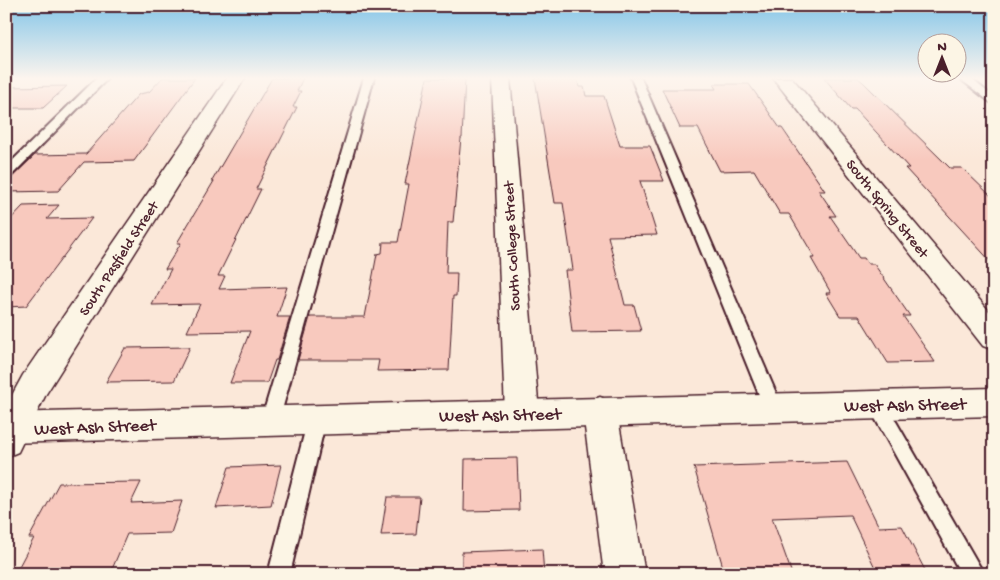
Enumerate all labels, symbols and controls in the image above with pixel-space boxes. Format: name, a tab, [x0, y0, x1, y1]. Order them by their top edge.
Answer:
north arrow	[918, 32, 968, 82]
text: N	[937, 39, 947, 56]
street label: South Spring Street	[841, 156, 933, 264]
street label: South College Street	[501, 179, 525, 311]
street label: South Pasfield Street	[76, 197, 164, 320]
street label: West Ash Street	[844, 395, 968, 418]
street label: West Ash Street	[439, 405, 563, 428]
street label: West Ash Street	[34, 416, 158, 441]

